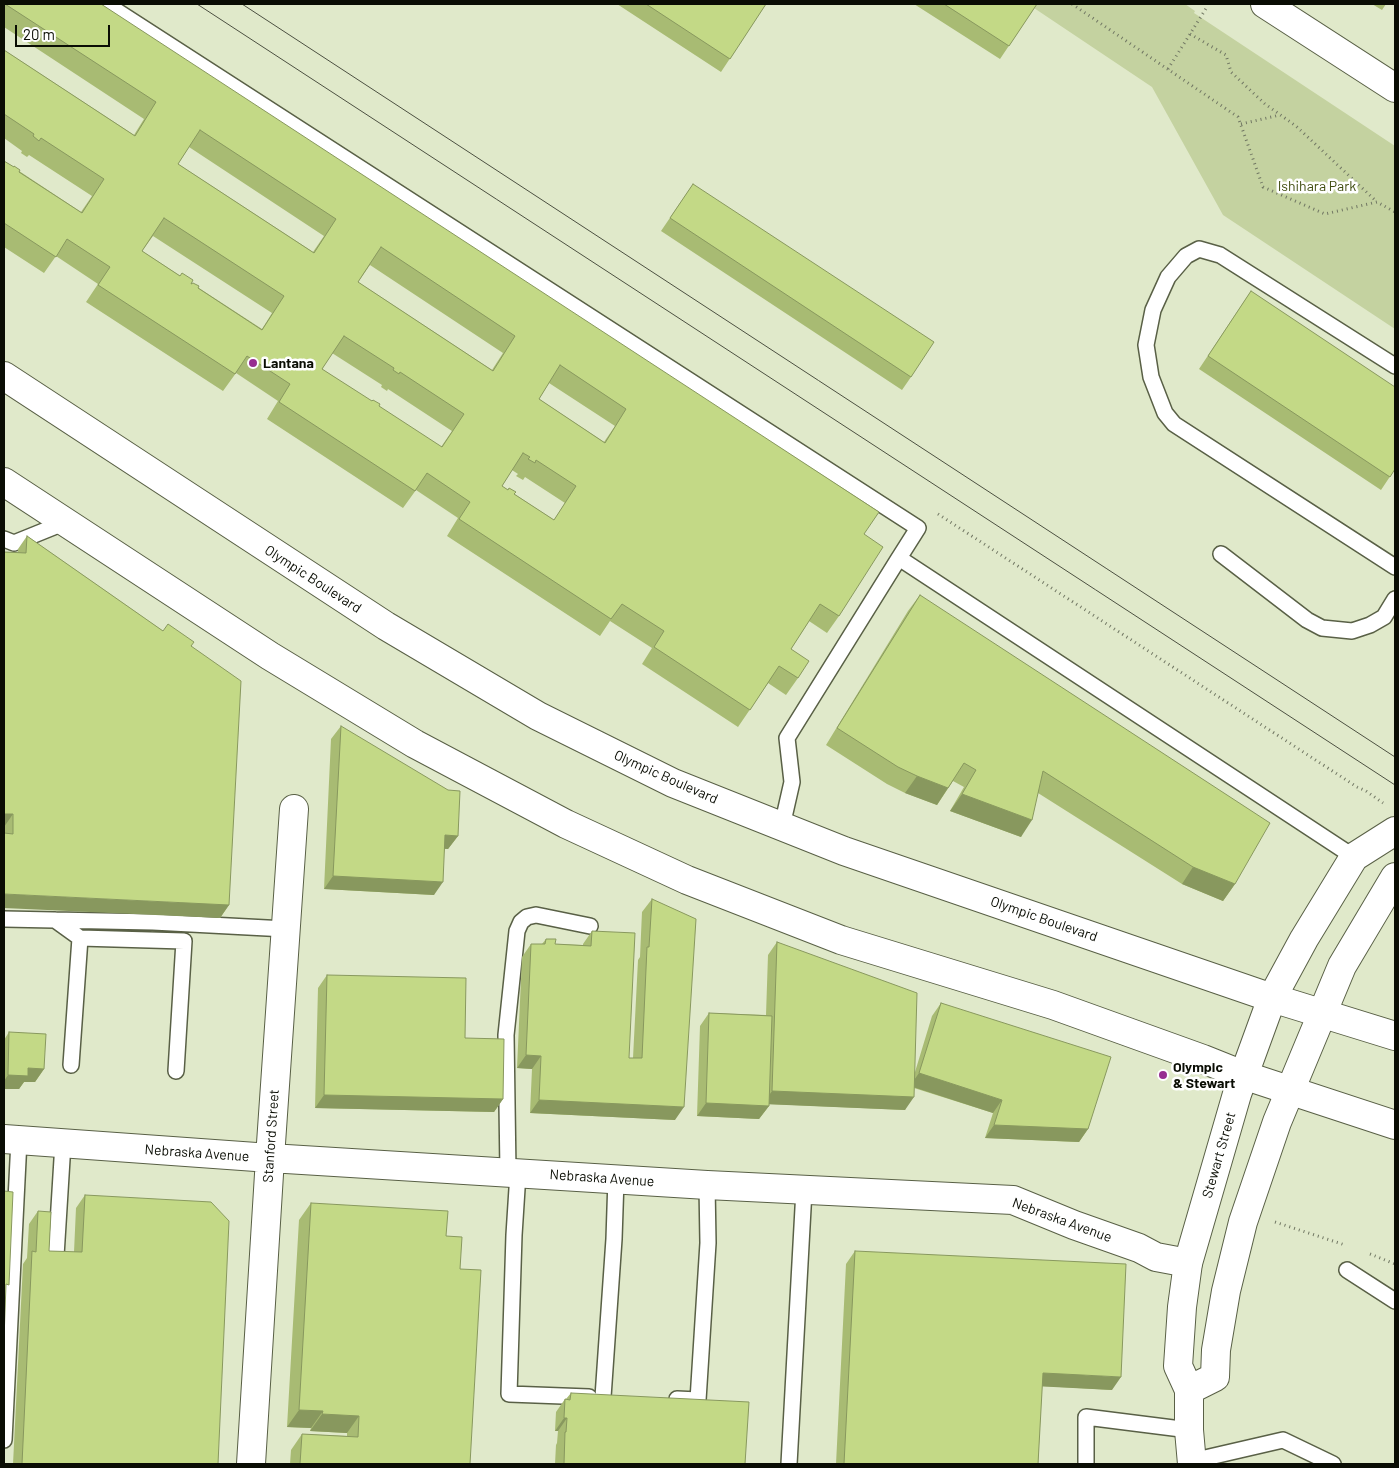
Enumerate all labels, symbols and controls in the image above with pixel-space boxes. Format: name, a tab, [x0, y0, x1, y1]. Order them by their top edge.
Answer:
scale bar	[18, 15, 112, 47]
text: 20 m	[23, 25, 55, 43]
park label: Ishihara Park	[1278, 178, 1356, 194]
place label: Lantana	[263, 355, 314, 371]
marker: Lantana	[247, 357, 259, 369]
street label: Olympic Boulevard	[261, 541, 365, 617]
street label: Olympic Boulevard	[611, 747, 721, 807]
street label: Olympic Boulevard	[988, 893, 1100, 945]
place label: Olympic & Stewart	[1173, 1059, 1235, 1092]
marker: Olympic & Stewart	[1157, 1069, 1169, 1081]
street label: Stanford Street	[259, 1089, 283, 1183]
street label: Stewart Street	[1199, 1110, 1239, 1200]
street label: Nebraska Avenue	[144, 1141, 250, 1165]
street label: Nebraska Avenue	[549, 1166, 655, 1190]
street label: Nebraska Avenue	[1010, 1194, 1114, 1246]

